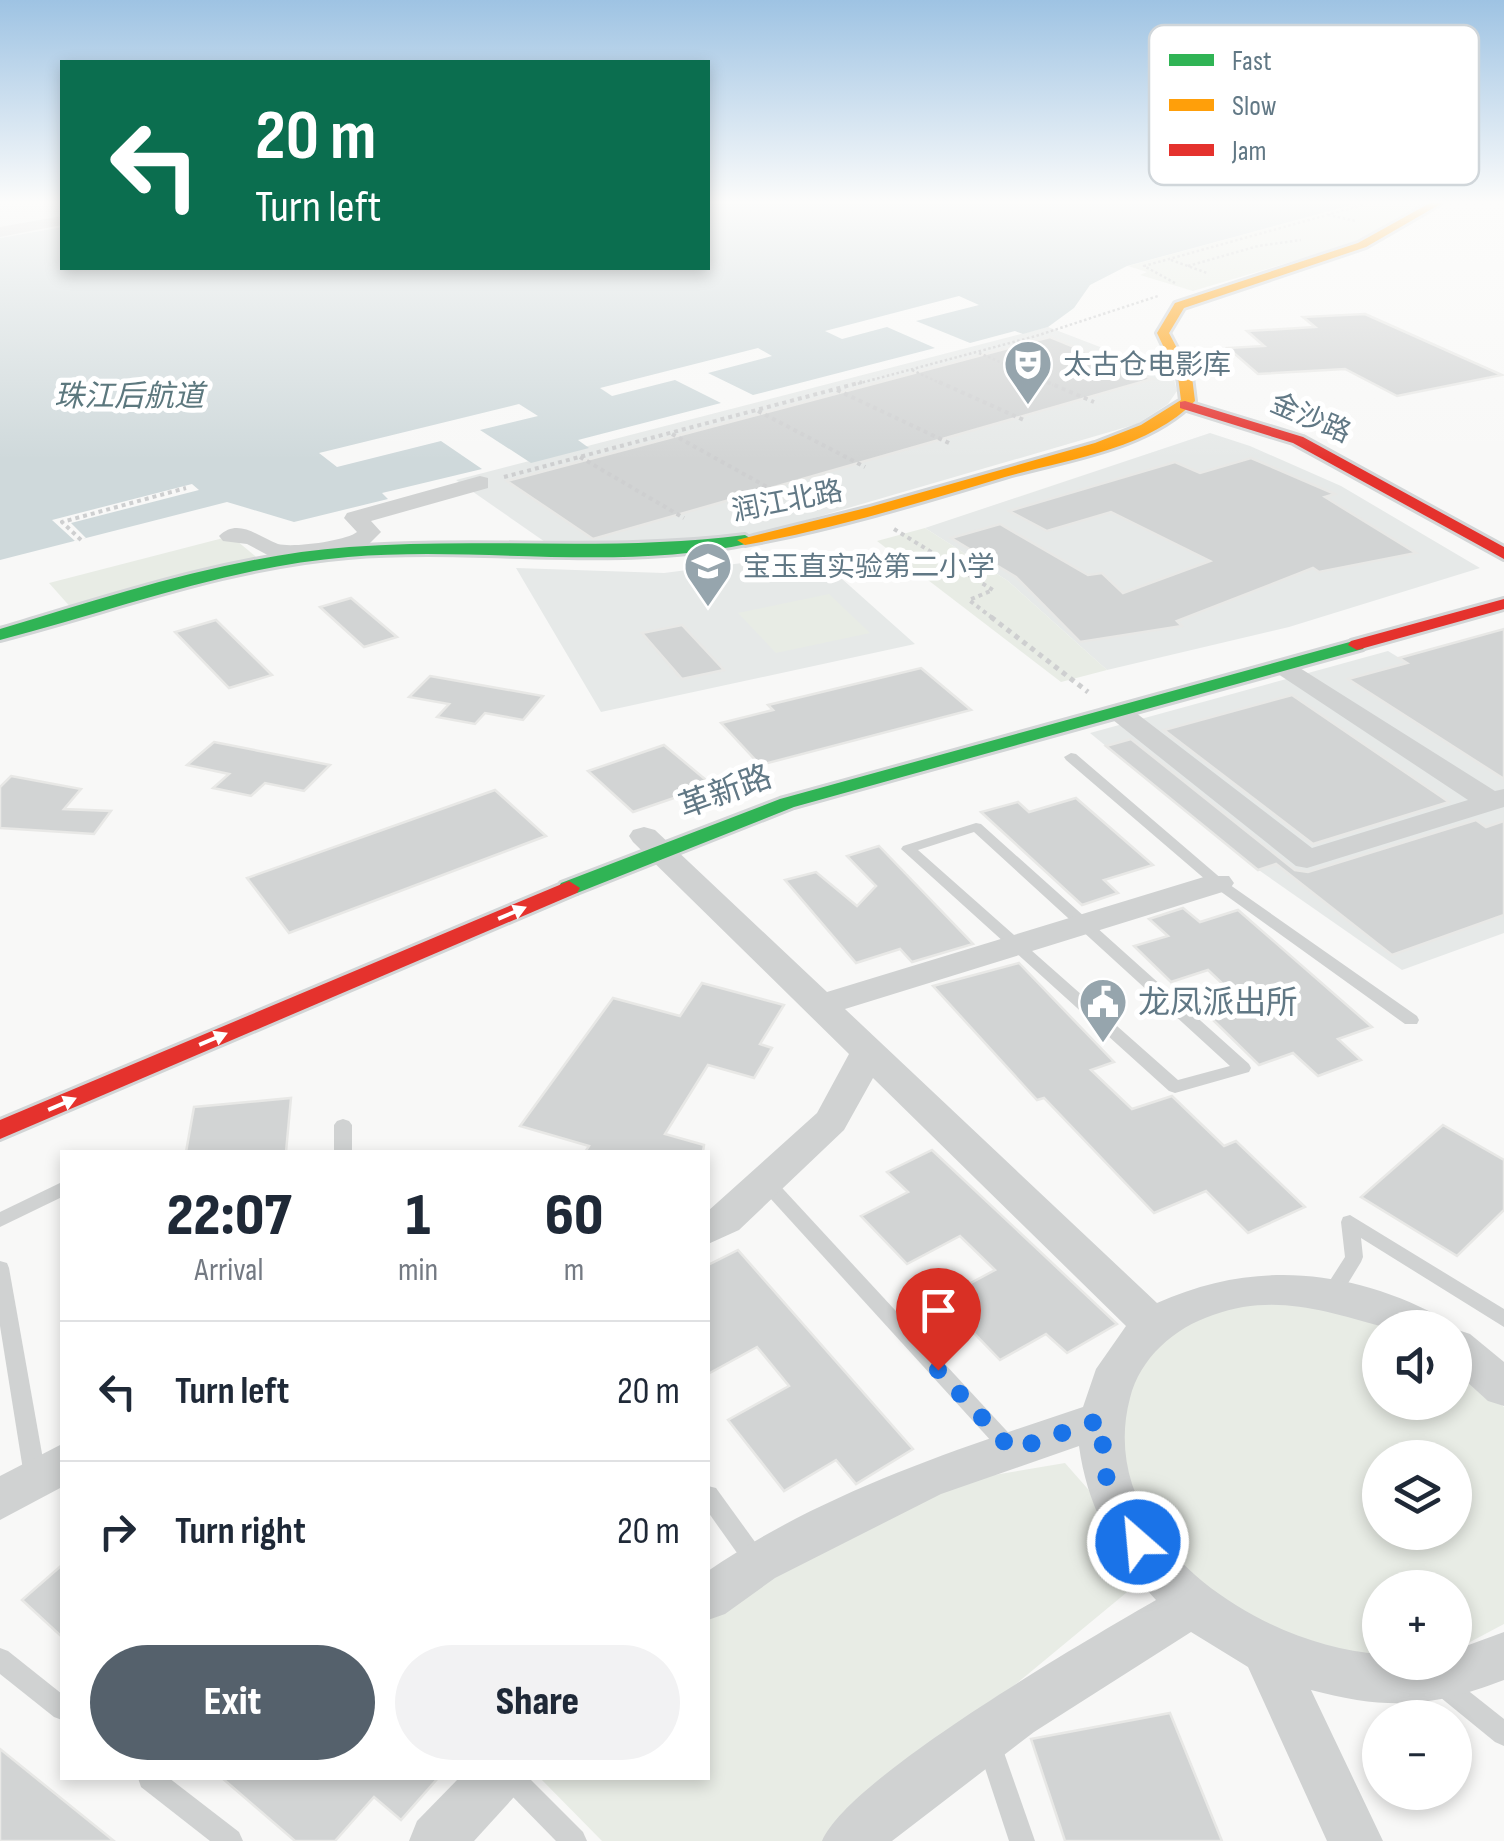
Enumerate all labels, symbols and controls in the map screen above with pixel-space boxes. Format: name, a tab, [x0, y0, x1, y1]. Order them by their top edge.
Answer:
legend	[1149, 25, 1479, 185]
text: Fast	[1232, 45, 1271, 78]
text: Slow	[1232, 90, 1277, 123]
text: 20 m	[255, 95, 376, 179]
icon: left	[90, 100, 220, 230]
text: Jam	[1231, 135, 1267, 168]
text: Turn left	[255, 180, 381, 235]
theatre icon: 太古仓电影库	[1002, 338, 1054, 406]
place label: 太古仓电影库	[1063, 349, 1231, 382]
water label: 珠江后航道	[54, 379, 208, 415]
street label: 金沙路	[1265, 387, 1356, 450]
street label: 润江北路	[729, 475, 845, 528]
school or university icon: 宝玉直实验第二小学	[682, 540, 734, 608]
place label: 宝玉直实验第二小学	[743, 551, 995, 584]
street label: 革新路	[674, 758, 777, 827]
one-way arrow	[497, 904, 527, 920]
public building icon: 龙凤派出所	[1077, 976, 1129, 1044]
place label: 龙凤派出所	[1138, 984, 1298, 1023]
one-way arrow	[198, 1031, 228, 1047]
one-way arrow	[47, 1096, 76, 1112]
text: 22:07	[167, 1180, 291, 1252]
text: 1	[406, 1180, 430, 1252]
text: 60	[545, 1180, 603, 1252]
text: Arrival	[195, 1251, 263, 1290]
text: min	[398, 1251, 438, 1290]
text: m	[564, 1251, 584, 1290]
pin	[896, 1268, 981, 1371]
icon: arrive	[911, 1283, 966, 1338]
map controls	[1362, 1310, 1472, 1810]
button: sound	[1362, 1310, 1472, 1420]
icon: left	[90, 1364, 145, 1419]
text: Turn left	[175, 1369, 289, 1414]
text: 20 m	[617, 1369, 680, 1414]
button: layers	[1362, 1440, 1472, 1550]
position arrow	[1086, 1490, 1190, 1594]
icon: right	[90, 1504, 145, 1559]
text: Turn right	[175, 1509, 306, 1554]
text: 20 m	[617, 1509, 680, 1554]
button: +	[1362, 1570, 1472, 1680]
button: Exit	[90, 1645, 375, 1760]
button: Share	[395, 1645, 680, 1760]
button: −	[1362, 1700, 1472, 1810]

